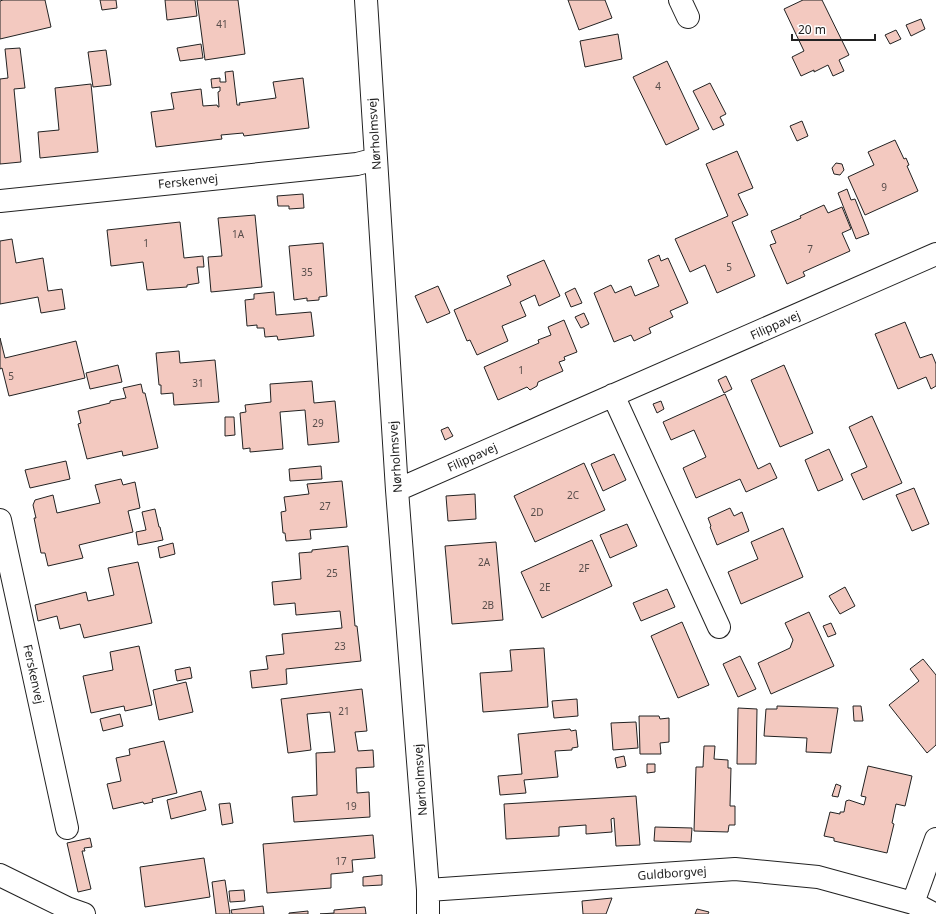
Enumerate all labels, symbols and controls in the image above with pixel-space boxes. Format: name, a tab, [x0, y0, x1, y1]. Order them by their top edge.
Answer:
scale bar	[792, 16, 875, 42]
house number: 41	[216, 17, 228, 31]
text: 20 m	[798, 21, 826, 38]
house number: 4	[655, 79, 661, 93]
street label: Nørholmsvej	[363, 97, 385, 171]
street label: Ferskenvej	[157, 169, 219, 193]
house number: 9	[881, 180, 887, 194]
house number: 1A	[232, 227, 245, 241]
house number: 1	[143, 236, 149, 250]
house number: 7	[807, 242, 813, 256]
house number: 5	[726, 260, 732, 274]
house number: 35	[301, 265, 313, 279]
street label: Filippavej	[747, 306, 803, 344]
house number: 1	[518, 363, 524, 377]
house number: 5	[8, 369, 14, 383]
house number: 31	[192, 376, 204, 390]
house number: 29	[312, 416, 324, 430]
street label: Nørholmsvej	[384, 420, 406, 494]
street label: Filippavej	[444, 438, 500, 476]
house number: 2C	[567, 488, 580, 502]
house number: 27	[319, 499, 331, 513]
house number: 2D	[530, 505, 544, 519]
house number: 2A	[478, 555, 491, 569]
house number: 2F	[579, 561, 589, 575]
house number: 25	[326, 566, 338, 580]
house number: 2E	[539, 580, 551, 594]
house number: 2B	[482, 598, 494, 612]
house number: 23	[334, 639, 346, 653]
street label: Ferskenvej	[19, 643, 49, 705]
house number: 21	[338, 704, 350, 718]
street label: Nørholmsvej	[409, 743, 431, 817]
house number: 19	[345, 799, 357, 813]
house number: 17	[335, 854, 347, 868]
street label: Guldborgvej	[637, 862, 707, 884]

